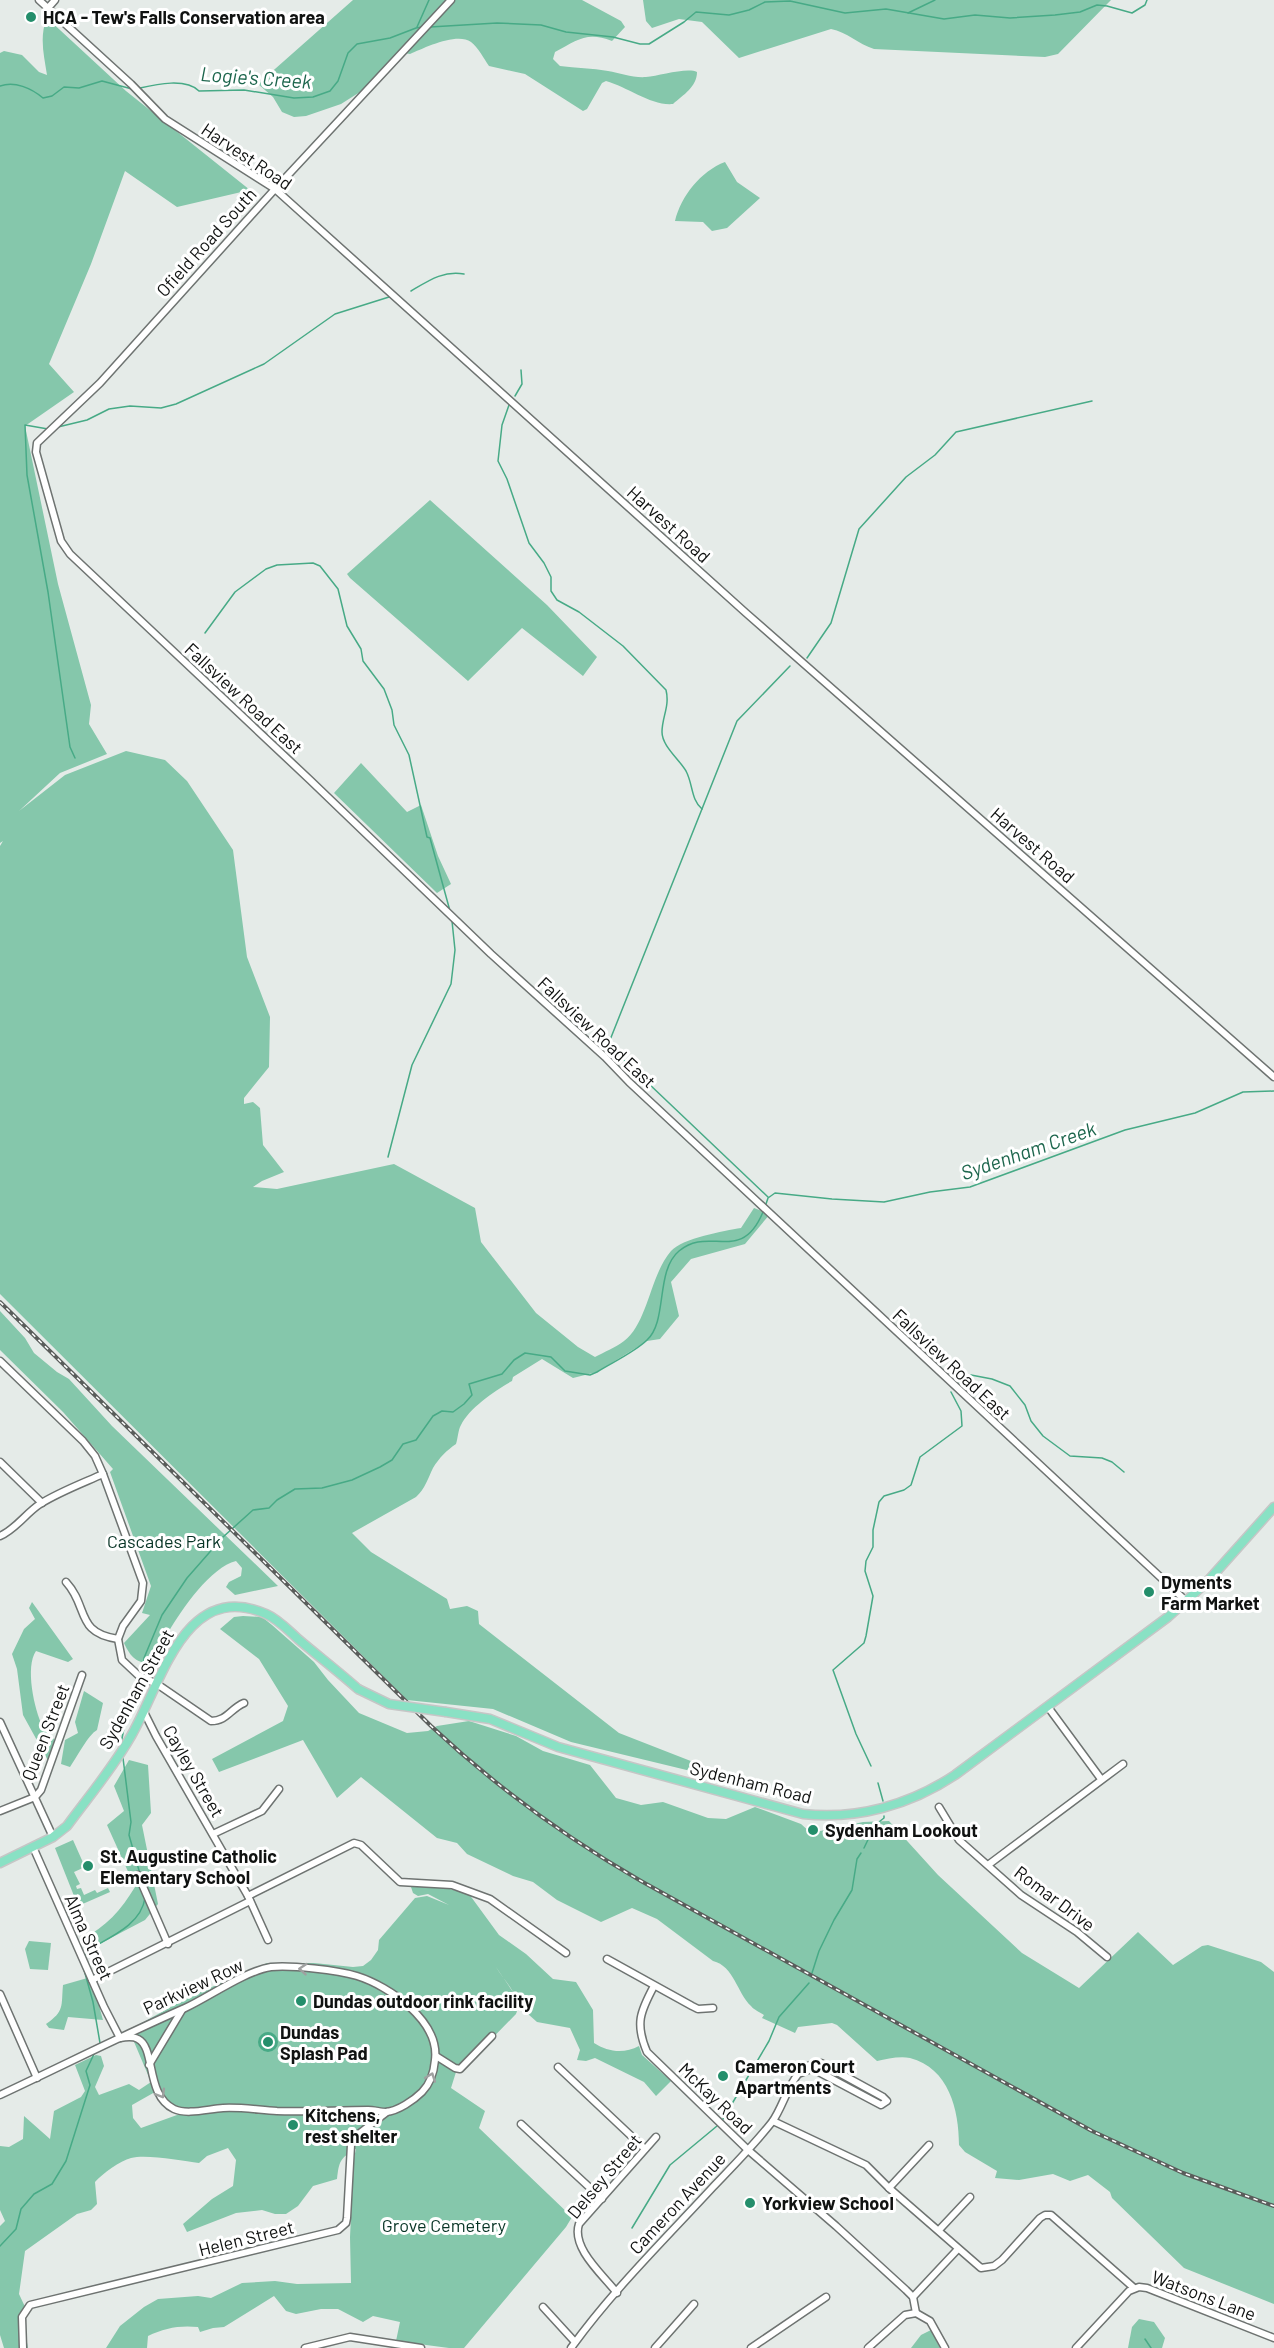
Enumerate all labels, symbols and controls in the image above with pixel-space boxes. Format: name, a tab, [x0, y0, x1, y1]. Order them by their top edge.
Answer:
place label: HCA - Tew's Falls Conservation area	[43, 6, 325, 28]
marker: HCA - Tew's Falls Conservation area	[24, 10, 38, 24]
water label: Logie's Creek	[200, 61, 313, 93]
street label: Harvest Road	[198, 118, 296, 194]
street label: Ofield Road South	[151, 183, 261, 301]
street label: Harvest Road	[623, 481, 715, 567]
street label: Fallsview Road East	[181, 638, 307, 758]
street label: Harvest Road	[986, 802, 1080, 888]
street label: Fallsview Road East	[534, 972, 660, 1092]
water label: Sydenham Creek	[957, 1116, 1099, 1184]
street label: Fallsview Road East	[889, 1304, 1015, 1424]
park label: Cascades Park	[107, 1530, 221, 1552]
place label: Dyments Farm Market	[1161, 1571, 1260, 1614]
marker: Dyments Farm Market	[1142, 1585, 1156, 1599]
street label: Sydenham Street	[94, 1625, 178, 1753]
street label: Queen Street	[17, 1681, 73, 1783]
street label: Cayley Street	[159, 1721, 229, 1821]
street label: Sydenham Road	[688, 1756, 814, 1808]
place label: Sydenham Lookout	[825, 1819, 978, 1841]
marker: Sydenham Lookout	[806, 1823, 820, 1837]
place label: St. Augustine Catholic Elementary School	[100, 1845, 277, 1888]
marker: St. Augustine Catholic Elementary School	[81, 1859, 95, 1873]
street label: Romar Drive	[1010, 1861, 1100, 1935]
street label: Alma Street	[60, 1891, 118, 1983]
street label: Parkview Row	[139, 1953, 247, 2019]
one-way arrow	[298, 1963, 307, 1976]
place label: Dundas outdoor rink facility	[313, 1990, 533, 2012]
marker: Dundas outdoor rink facility	[294, 1994, 308, 2008]
place label: Dundas Splash Pad	[280, 2021, 368, 2064]
marker: Dundas Splash Pad	[261, 2035, 275, 2049]
place label: Cameron Court Apartments	[735, 2055, 855, 2098]
street label: McKay Road	[675, 2057, 757, 2139]
marker: Cameron Court Apartments	[716, 2069, 730, 2083]
one-way arrow	[423, 2072, 436, 2082]
one-way arrow	[153, 2088, 165, 2098]
place label: Kitchens, rest shelter	[305, 2104, 397, 2147]
marker: Kitchens, rest shelter	[286, 2118, 300, 2132]
street label: Delsey Street	[562, 2129, 646, 2223]
street label: Cameron Avenue	[624, 2148, 730, 2258]
place label: Yorkview School	[762, 2192, 894, 2214]
marker: Yorkview School	[743, 2196, 757, 2210]
park label: Grove Cemetery	[382, 2214, 506, 2236]
street label: Helen Street	[196, 2216, 296, 2260]
street label: Watsons Lane	[1149, 2265, 1259, 2325]

